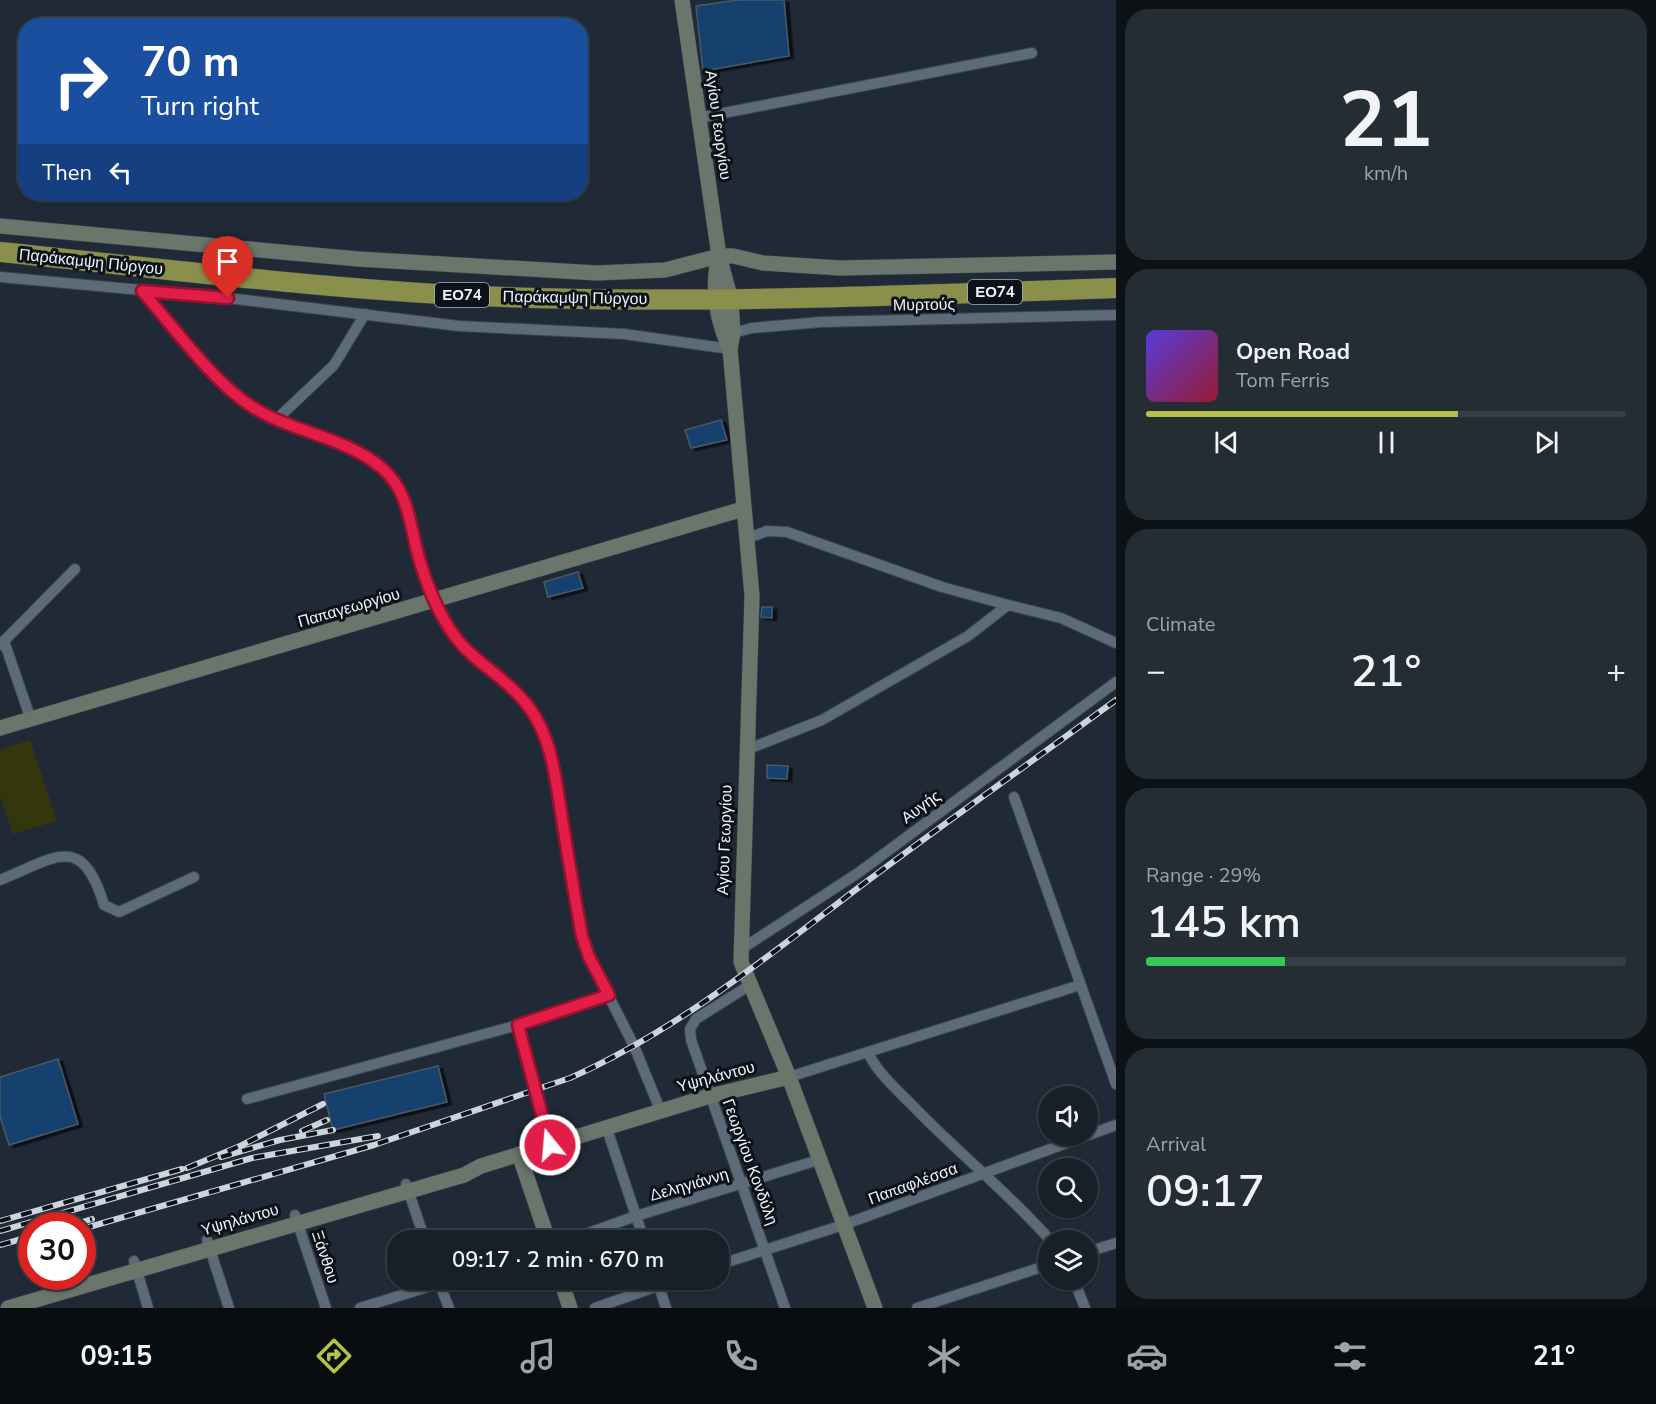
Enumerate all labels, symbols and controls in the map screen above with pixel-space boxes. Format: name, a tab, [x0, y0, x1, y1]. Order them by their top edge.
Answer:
text: 70 m	[141, 34, 240, 91]
icon: right	[42, 42, 120, 120]
text: 21	[1339, 67, 1433, 174]
street label: Αγίου Γεωργίου	[699, 69, 737, 181]
text: Turn right	[141, 88, 259, 125]
icon: left	[104, 156, 137, 189]
text: Then	[42, 158, 92, 188]
text: km/h	[1364, 160, 1408, 187]
pin	[202, 236, 253, 298]
street label: Παράκαμψη Πύργου	[18, 243, 164, 281]
icon: arrive	[211, 245, 244, 278]
road number: ΕΟ74	[968, 280, 1022, 304]
road number: ΕΟ74	[435, 283, 489, 307]
street label: Παράκαμψη Πύργου	[502, 286, 648, 310]
street label: Μυρτούς	[893, 293, 956, 317]
text: Open Road	[1236, 337, 1350, 367]
text: Tom Ferris	[1236, 367, 1330, 394]
icon: previous	[1210, 426, 1243, 459]
icon: pause	[1370, 426, 1403, 459]
icon: next	[1530, 426, 1563, 459]
street label: Παπαγεωργίου	[295, 583, 403, 633]
text: Climate	[1146, 611, 1215, 638]
text: 21°	[1351, 641, 1421, 702]
text: −	[1146, 649, 1166, 694]
text: +	[1606, 649, 1626, 694]
street label: Αγίου Γεωργίου	[712, 784, 738, 896]
street label: Αυγής	[897, 785, 946, 829]
text: Range · 29%	[1146, 862, 1261, 889]
text: 145 km	[1146, 892, 1301, 953]
street label: Υψηλάντου	[675, 1056, 757, 1098]
map controls	[1038, 1086, 1098, 1290]
button: sound	[1038, 1086, 1098, 1146]
street label: Γεωργίου Κονδύλη	[717, 1096, 783, 1228]
position arrow	[518, 1113, 582, 1177]
text: Arrival	[1146, 1131, 1206, 1158]
street label: Παπαφλέσσα	[865, 1158, 961, 1210]
button: search	[1038, 1158, 1098, 1218]
text: 09:17	[1146, 1161, 1265, 1222]
street label: Δεληγιάννη	[647, 1163, 731, 1207]
street label: Υψηλάντου	[199, 1198, 281, 1242]
speed limit sign: 30	[18, 1212, 96, 1290]
street label: Ξάνθου	[306, 1228, 344, 1286]
button: layers	[1038, 1230, 1098, 1290]
text: 09:17 · 2 min · 670 m	[452, 1245, 664, 1275]
icon: directions	[313, 1335, 355, 1377]
icon: music	[517, 1335, 559, 1377]
icon: phone	[720, 1335, 762, 1377]
icon: climate	[923, 1335, 965, 1377]
icon: car	[1126, 1335, 1168, 1377]
icon: filters	[1329, 1335, 1371, 1377]
text: 09:15	[81, 1338, 152, 1375]
text: 21°	[1533, 1338, 1575, 1375]

